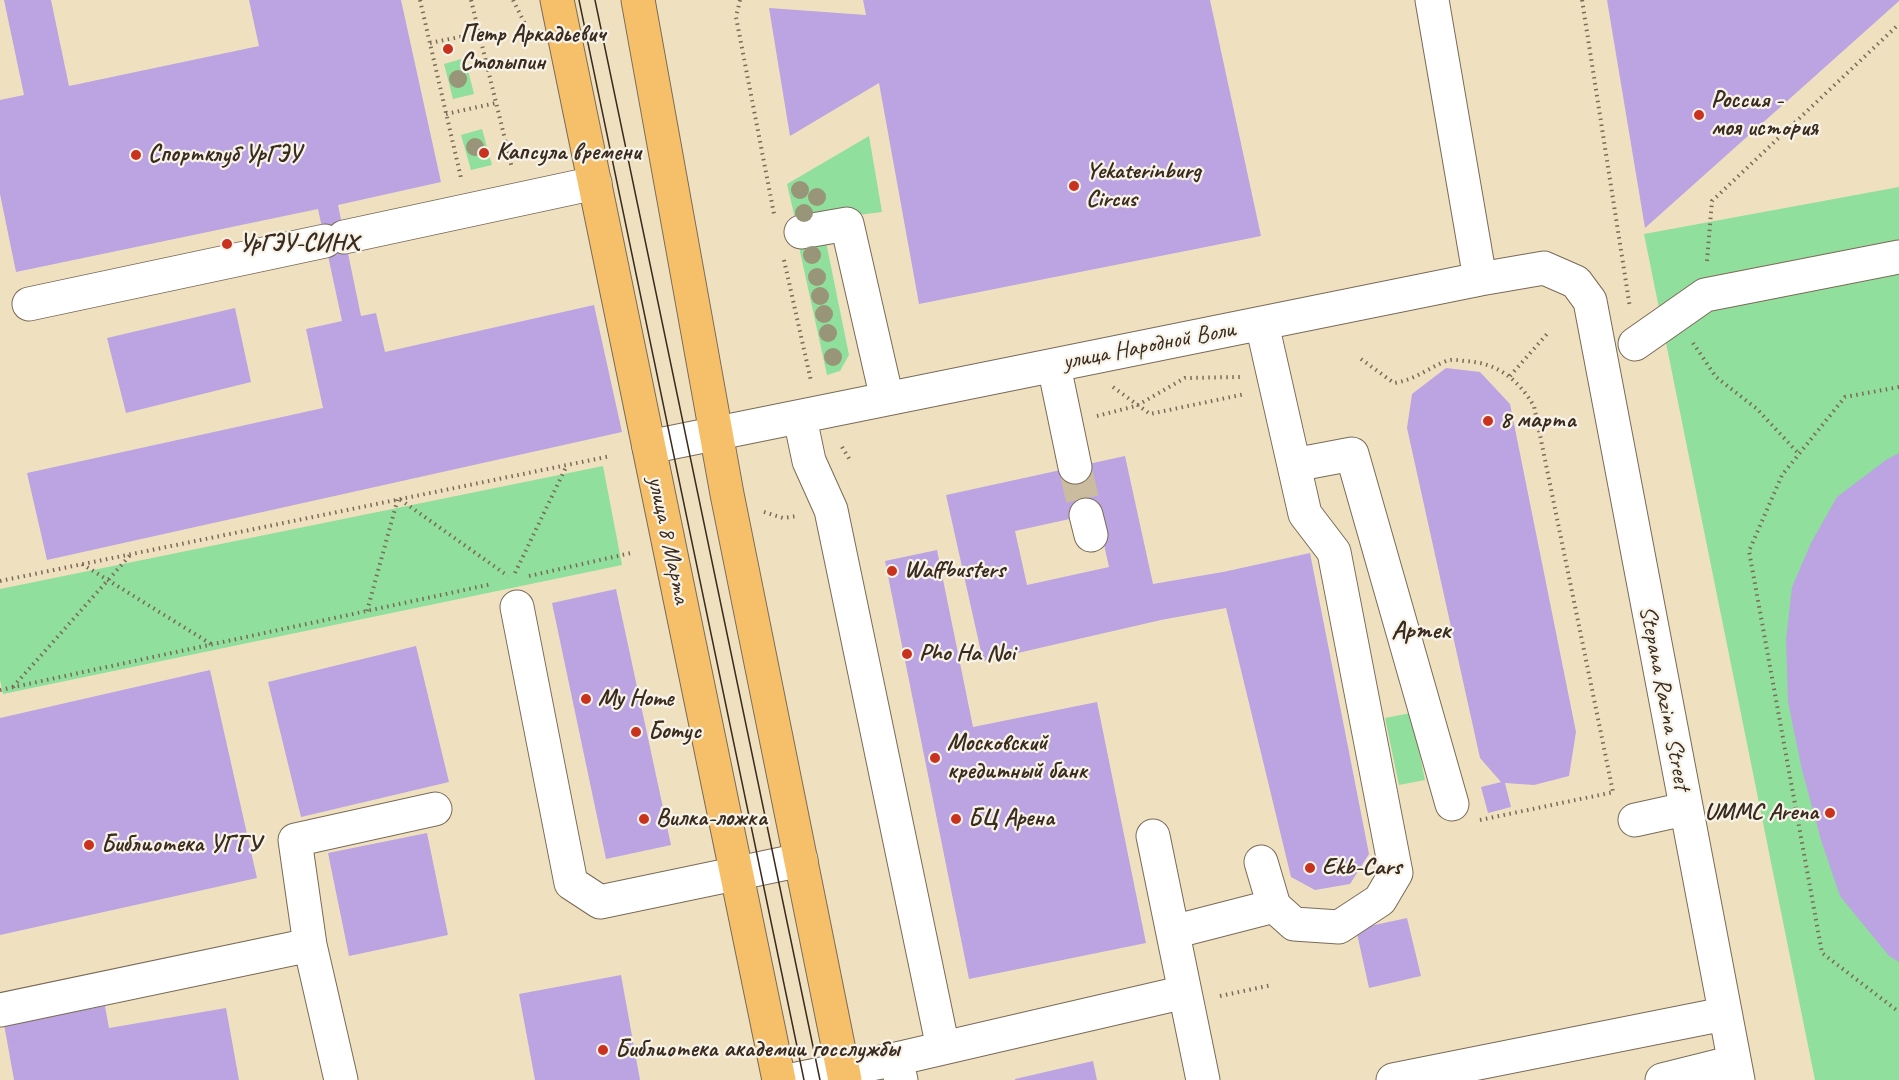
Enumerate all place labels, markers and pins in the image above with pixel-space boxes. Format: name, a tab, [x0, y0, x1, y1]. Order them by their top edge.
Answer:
place label: Петр Аркадьевич Столыпин	[460, 21, 605, 77]
marker: Петр Аркадьевич Столыпин	[441, 42, 455, 56]
place label: Россия - моя история	[1711, 87, 1818, 143]
marker: Россия - моя история	[1692, 108, 1706, 122]
place label: Капсула времени	[496, 139, 641, 167]
place label: Спортклуб УрГЭУ	[148, 141, 301, 169]
marker: Капсула времени	[477, 146, 491, 160]
marker: Спортклуб УрГЭУ	[129, 148, 143, 162]
place label: Yekaterinburg Circus	[1086, 158, 1201, 214]
marker: Yekaterinburg Circus	[1067, 179, 1081, 193]
place label: УрГЭУ-СИНХ	[239, 230, 359, 258]
marker: УрГЭУ-СИНХ	[220, 237, 234, 251]
place label: 8 марта	[1500, 407, 1576, 435]
marker: 8 марта	[1481, 414, 1495, 428]
place label: Waffbusters	[904, 557, 1005, 585]
marker: Waffbusters	[885, 564, 899, 578]
place label: Pho Ha Noi	[919, 640, 1015, 668]
marker: Pho Ha Noi	[900, 647, 914, 661]
place label: My Home	[598, 685, 673, 713]
marker: My Home	[579, 692, 593, 706]
place label: Ботус	[648, 718, 701, 746]
marker: Ботус	[629, 725, 643, 739]
place label: Московский кредитный банк	[947, 730, 1087, 786]
marker: Московский кредитный банк	[928, 751, 942, 765]
place label: UMMC Arena	[1704, 799, 1818, 827]
place label: Вилка-ложка	[656, 805, 767, 833]
place label: БЦ Арена	[968, 805, 1054, 833]
marker: UMMC Arena	[1823, 806, 1837, 820]
marker: Вилка-ложка	[637, 812, 651, 826]
marker: БЦ Арена	[949, 812, 963, 826]
place label: Библиотека УГГУ	[101, 831, 262, 859]
marker: Библиотека УГГУ	[82, 838, 96, 852]
place label: Ekb-Cars	[1322, 854, 1401, 882]
marker: Ekb-Cars	[1303, 861, 1317, 875]
place label: Библиотека академии госслужбы	[615, 1036, 900, 1064]
marker: Библиотека академии госслужбы	[596, 1043, 610, 1057]

